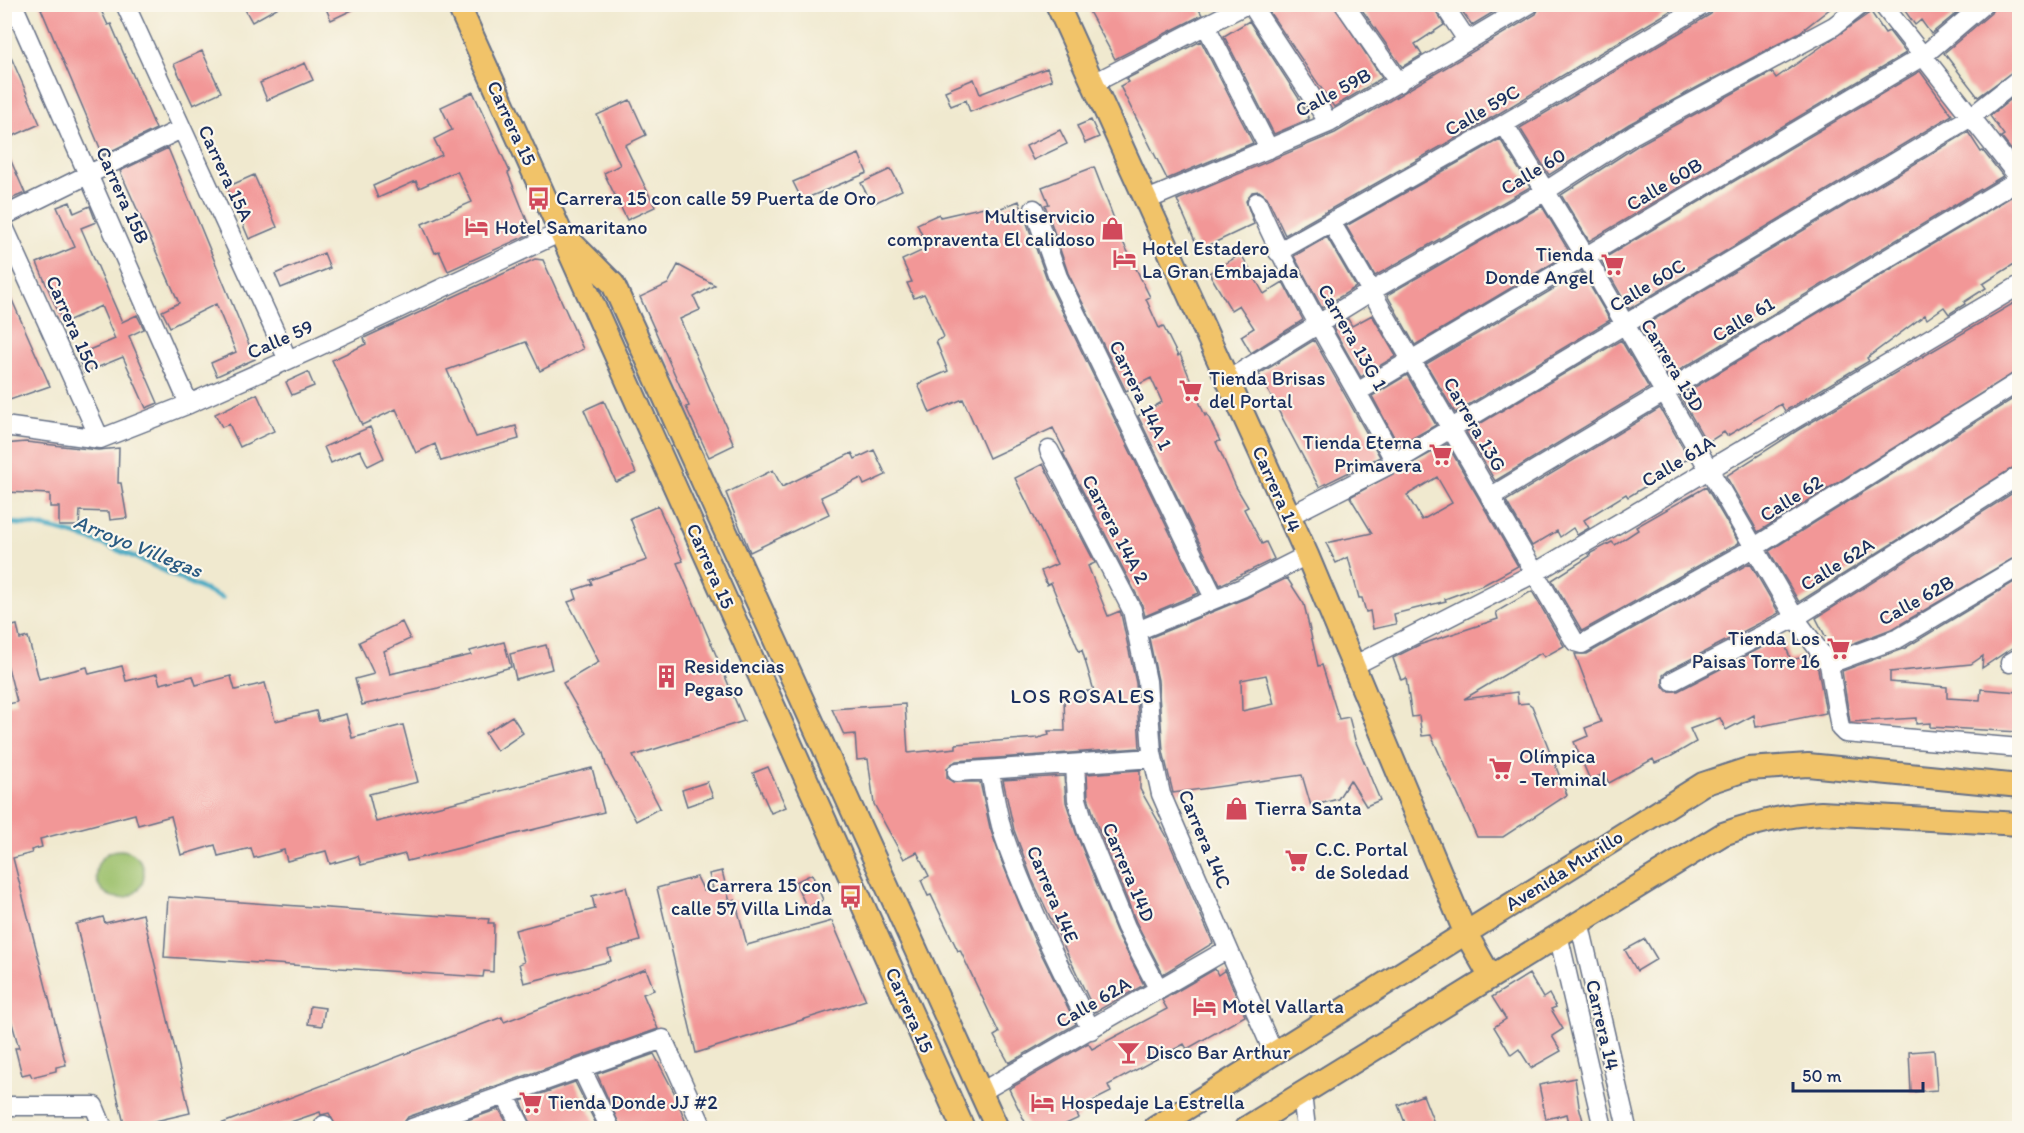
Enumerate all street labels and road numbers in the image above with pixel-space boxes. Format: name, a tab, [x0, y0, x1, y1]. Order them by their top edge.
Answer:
street label: Calle 59B	[1291, 62, 1375, 122]
street label: Carrera 15	[482, 77, 542, 169]
street label: Calle 59C	[1440, 79, 1524, 141]
street label: Carrera 15A	[193, 121, 259, 225]
street label: Calle 60	[1496, 142, 1570, 200]
street label: Carrera 15B	[91, 143, 155, 247]
street label: Calle 60B	[1622, 152, 1706, 216]
street label: Calle 60C	[1605, 253, 1689, 317]
street label: Carrera 15C	[41, 272, 105, 376]
street label: Carrera 13G 1	[1313, 280, 1393, 394]
street label: Calle 61	[1707, 291, 1779, 347]
street label: Calle 59	[243, 314, 317, 364]
street label: Carrera 13D	[1636, 314, 1710, 416]
street label: Carrera 14A 1	[1104, 336, 1178, 454]
street label: Carrera 13G	[1438, 373, 1512, 475]
street label: Calle 61A	[1637, 430, 1719, 492]
street label: Carrera 14	[1247, 442, 1307, 536]
street label: Calle 62	[1755, 469, 1827, 527]
street label: Carrera 14A 2	[1077, 470, 1155, 588]
street label: Carrera 15	[682, 520, 740, 612]
street label: Calle 62A	[1796, 532, 1879, 596]
street label: Calle 62B	[1874, 569, 1958, 631]
street label: Carrera 14C	[1173, 786, 1237, 892]
street label: Carrera 14D	[1097, 819, 1161, 925]
street label: Avenida Murillo	[1501, 824, 1627, 916]
street label: Carrera 14E	[1022, 842, 1084, 946]
street label: Carrera 15	[881, 964, 939, 1056]
street label: Calle 62A	[1051, 971, 1135, 1033]
street label: Carrera 14	[1581, 977, 1625, 1073]

